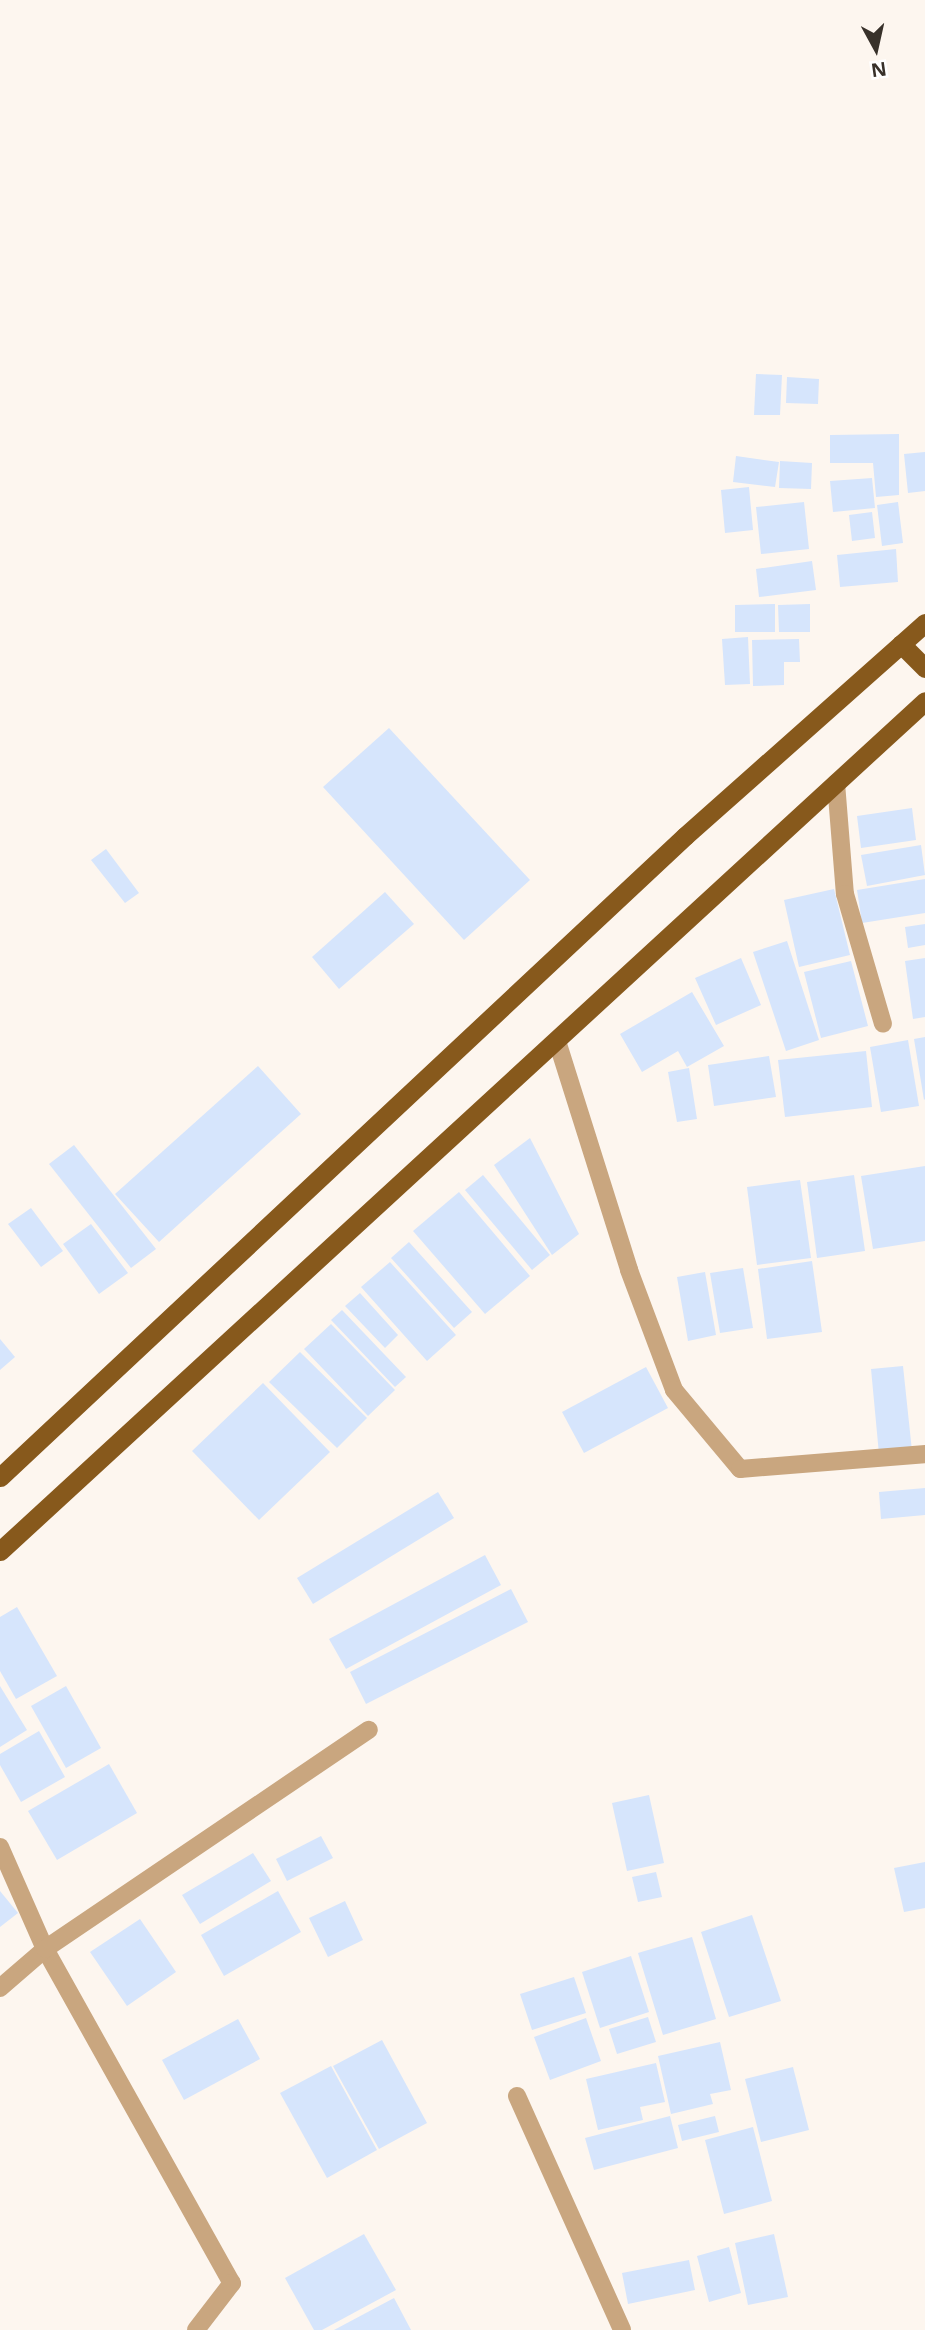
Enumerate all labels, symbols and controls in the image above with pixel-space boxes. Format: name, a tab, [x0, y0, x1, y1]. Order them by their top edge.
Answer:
north arrow	[841, 14, 911, 84]
text: N	[869, 56, 888, 84]

